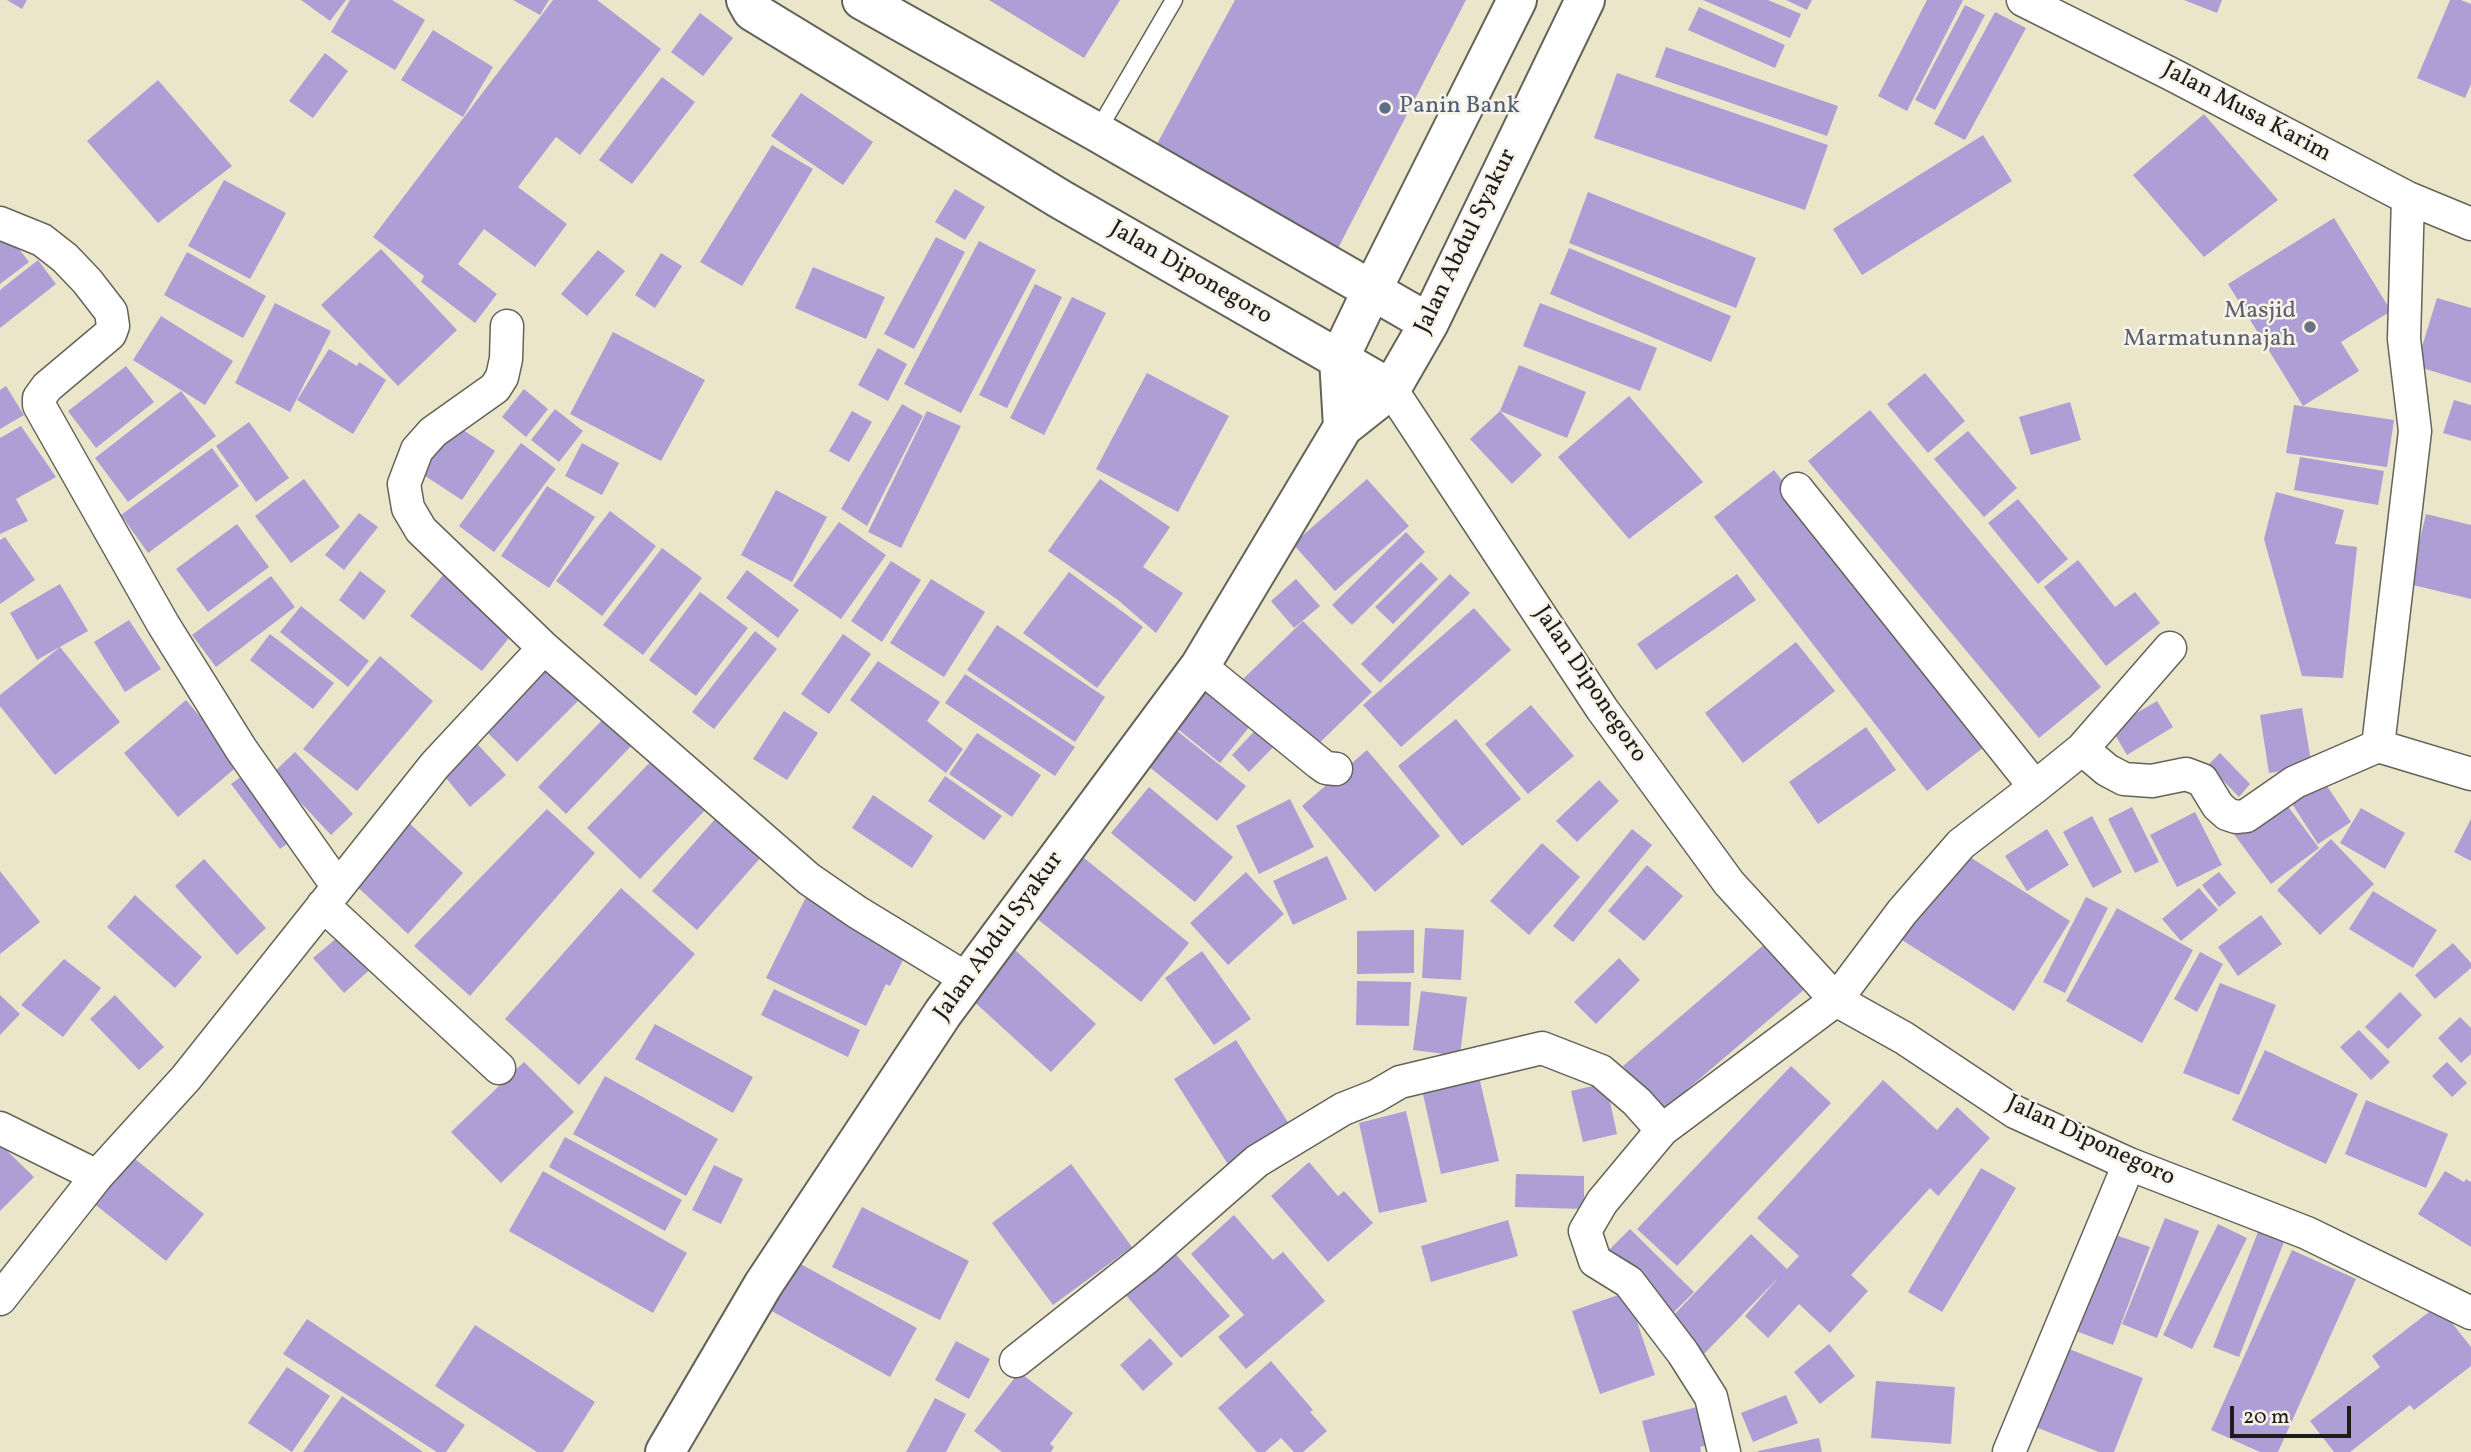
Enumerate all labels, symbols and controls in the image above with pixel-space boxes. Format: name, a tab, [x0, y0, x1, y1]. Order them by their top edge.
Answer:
street label: Jalan Musa Karim	[2157, 56, 2335, 170]
place label: Panin Bank	[1399, 94, 1520, 122]
marker: Panin Bank	[1377, 100, 1393, 116]
street label: Jalan Abdul Syakur	[1410, 145, 1524, 339]
street label: Jalan Diponegoro	[1104, 216, 1276, 332]
place label: Masjid Marmatunnajah	[2123, 299, 2296, 355]
marker: Masjid Marmatunnajah	[2302, 319, 2318, 335]
street label: Jalan Diponegoro	[1526, 601, 1652, 769]
street label: Jalan Abdul Syakur	[929, 847, 1071, 1027]
street label: Jalan Diponegoro	[2001, 1090, 2179, 1194]
scale bar	[2233, 1392, 2354, 1436]
text: 20 m	[2243, 1403, 2289, 1432]

